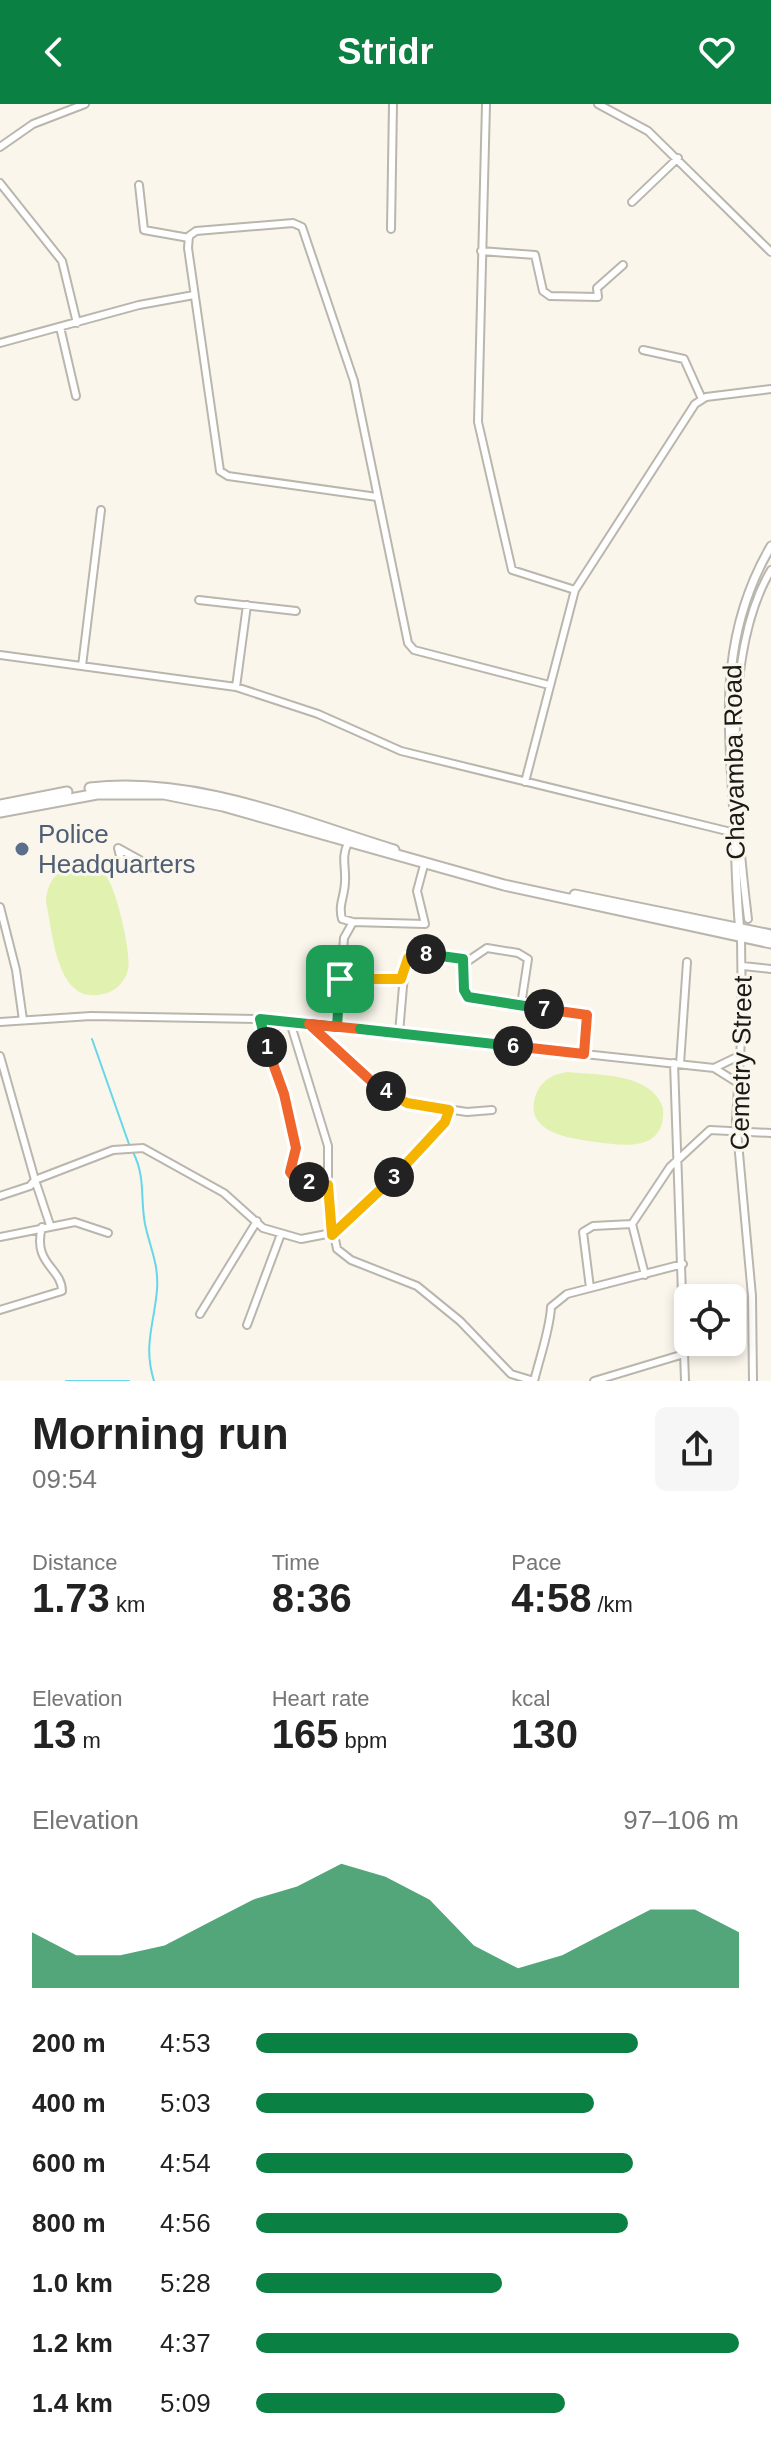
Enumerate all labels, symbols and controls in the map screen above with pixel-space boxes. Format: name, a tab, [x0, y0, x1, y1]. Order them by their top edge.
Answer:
icon: back	[32, 30, 76, 74]
icon: heart	[695, 30, 739, 74]
text: Stridr	[337, 31, 434, 72]
street label: Chayamba Road	[717, 664, 751, 860]
place label: Police Headquarters	[38, 819, 196, 879]
marker: Police Headquarters	[13, 840, 31, 858]
pin: 8	[406, 934, 446, 974]
text: 8	[420, 941, 432, 966]
pin	[306, 945, 374, 1013]
icon: arrive	[318, 957, 362, 1001]
street label: Cemetry Street	[724, 975, 758, 1151]
pin: 7	[524, 989, 564, 1029]
text: 7	[538, 996, 550, 1021]
pin: 6	[493, 1026, 533, 1066]
pin: 1	[247, 1027, 287, 1067]
text: 6	[507, 1033, 519, 1058]
text: 1	[261, 1034, 273, 1059]
pin: 4	[366, 1071, 406, 1111]
text: 4	[380, 1078, 392, 1103]
pin: 3	[374, 1157, 414, 1197]
pin: 2	[289, 1162, 329, 1202]
text: 3	[388, 1164, 400, 1189]
text: 2	[303, 1169, 315, 1194]
map controls	[674, 1284, 746, 1356]
button: locate	[674, 1284, 746, 1356]
button: share	[655, 1407, 739, 1491]
text: Morning run	[32, 1409, 289, 1458]
text: 09:54	[32, 1464, 97, 1494]
text: Distance	[32, 1550, 118, 1575]
text: Time	[272, 1550, 320, 1575]
text: Pace	[511, 1550, 561, 1575]
text: 1.73	[32, 1576, 110, 1620]
text: 8:36	[272, 1576, 352, 1620]
text: 4:58	[511, 1576, 591, 1620]
text: km	[110, 1592, 145, 1617]
text: /km	[591, 1592, 633, 1617]
text: Elevation	[32, 1686, 123, 1711]
text: Heart rate	[272, 1686, 369, 1711]
text: kcal	[511, 1686, 550, 1711]
text: 13	[32, 1712, 77, 1756]
text: 165	[272, 1712, 338, 1756]
text: 130	[511, 1712, 578, 1756]
text: m	[77, 1728, 101, 1753]
text: bpm	[338, 1728, 387, 1753]
text: Elevation	[32, 1805, 139, 1835]
text: 97–106 m	[623, 1805, 739, 1835]
text: 200 m	[32, 2028, 106, 2058]
text: 4:53	[160, 2028, 211, 2058]
text: 400 m	[32, 2088, 106, 2118]
text: 5:03	[160, 2088, 211, 2118]
text: 600 m	[32, 2148, 106, 2178]
text: 4:54	[160, 2148, 211, 2178]
text: 800 m	[32, 2208, 106, 2238]
text: 4:56	[160, 2208, 211, 2238]
text: 1.0 km	[32, 2268, 113, 2298]
text: 5:28	[160, 2268, 211, 2298]
text: 1.2 km	[32, 2328, 113, 2358]
text: 4:37	[160, 2328, 211, 2358]
text: 1.4 km	[32, 2388, 113, 2418]
text: 5:09	[160, 2388, 211, 2418]

